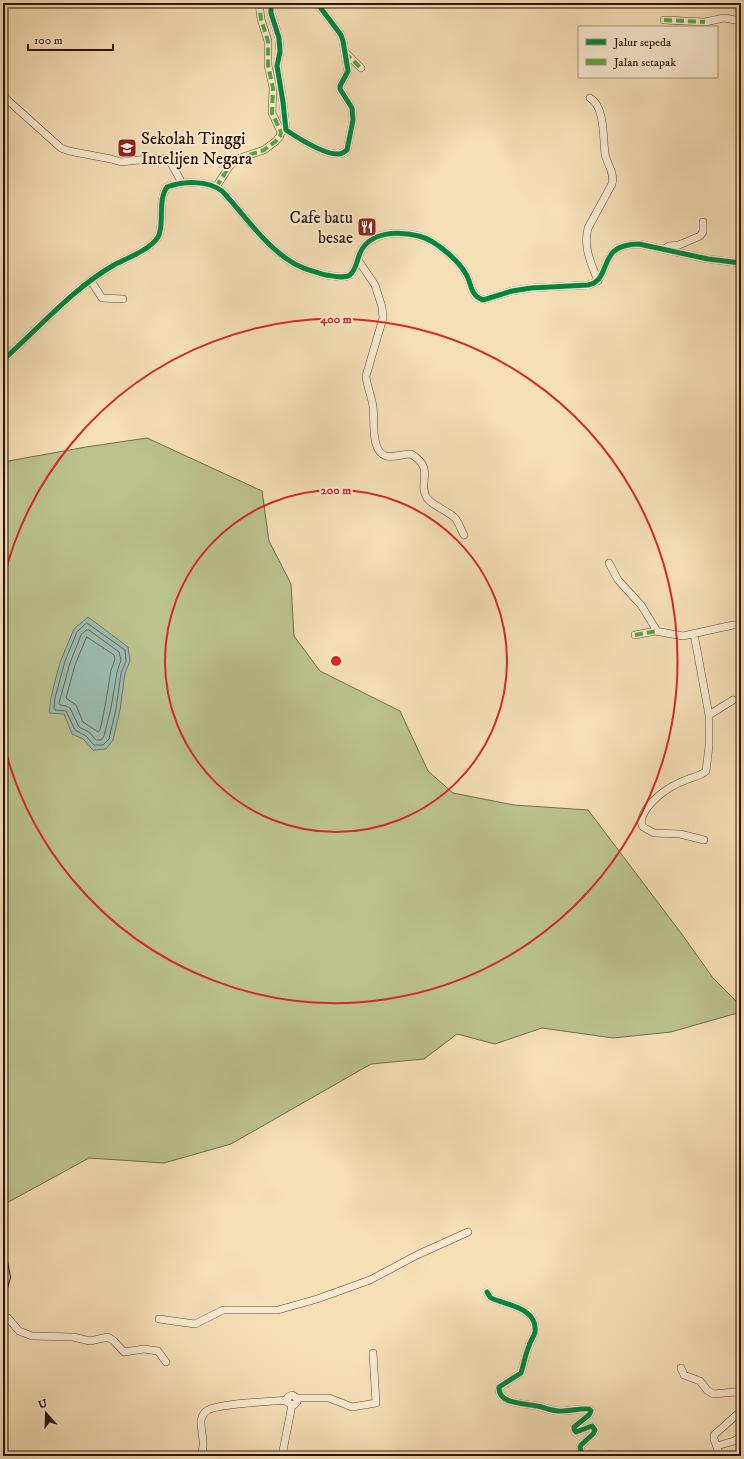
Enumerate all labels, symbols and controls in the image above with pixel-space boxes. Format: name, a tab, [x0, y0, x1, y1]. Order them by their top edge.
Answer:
scale bar	[28, 26, 113, 52]
legend	[578, 26, 718, 78]
text: 100 m	[34, 33, 63, 48]
text: Jalur sepeda	[613, 35, 672, 50]
text: Jalan setapak	[613, 55, 676, 70]
place label: Sekolah Tinggi Intelijen Negara	[141, 128, 253, 170]
school or university icon: Sekolah Tinggi Intelijen Negara	[116, 137, 138, 159]
place label: Cafe batu besae	[290, 207, 353, 249]
restaurant icon: Cafe batu besae	[356, 216, 378, 238]
text: 400 m	[319, 312, 352, 327]
text: 200 m	[321, 483, 351, 498]
centre of rings	[329, 654, 343, 668]
north arrow	[26, 1393, 66, 1433]
text: U	[37, 1396, 50, 1413]

